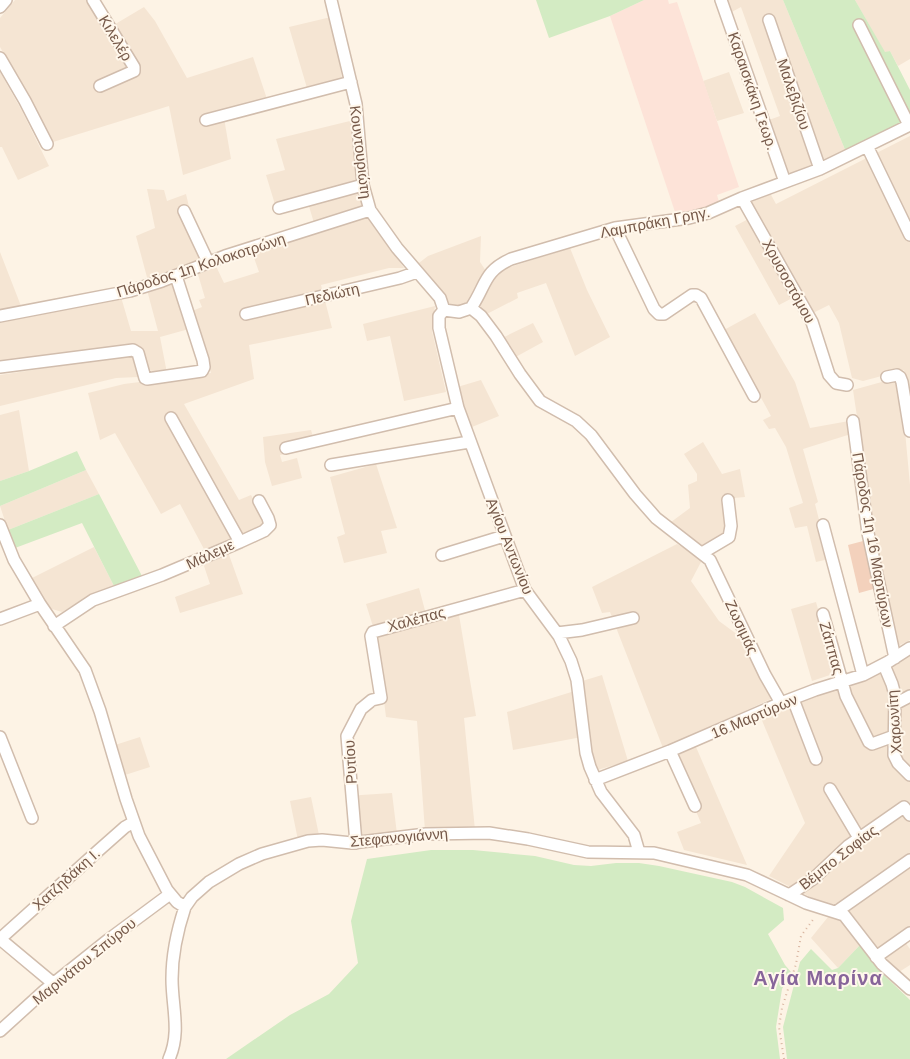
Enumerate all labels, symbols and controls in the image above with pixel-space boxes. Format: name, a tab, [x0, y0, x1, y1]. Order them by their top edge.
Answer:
street label: Κιλελέρ	[96, 12, 136, 64]
street label: Καραισκάκη Γεωρ.	[725, 30, 781, 152]
street label: Μαλεβιζίου	[774, 56, 814, 132]
street label: Κουντουριώτη	[347, 104, 375, 200]
street label: Λαμπράκη Γρηγ.	[599, 203, 711, 241]
street label: Πάροδος 1η Κολοκοτρώνη	[115, 230, 287, 300]
street label: Χρυσοστόμου	[759, 236, 819, 326]
street label: Πεδιώτη	[303, 280, 361, 308]
street label: Πάροδος 1η 16 Μαρτύρων	[849, 451, 897, 629]
street label: Αγίου Αντωνίου	[483, 495, 537, 597]
street label: Μάλεμε	[183, 535, 237, 572]
street label: Ζωσιμάς	[722, 597, 762, 657]
street label: Χαλέπας	[385, 603, 447, 635]
street label: Ζάππας	[816, 620, 848, 676]
street label: Χαρωνίτη	[883, 689, 905, 755]
street label: 16 Μαρτύρων	[708, 690, 800, 742]
street label: Ρυτίου	[340, 740, 360, 784]
street label: Βέμπο Σοφίας	[796, 821, 880, 893]
street label: Στεφανογιάννη	[349, 824, 449, 850]
street label: Χατζηδάκη Ι.	[29, 844, 103, 914]
street label: Μαρινάτου Σπύρου	[29, 914, 139, 1008]
district label: Αγία Μαρίνα	[753, 967, 883, 989]

